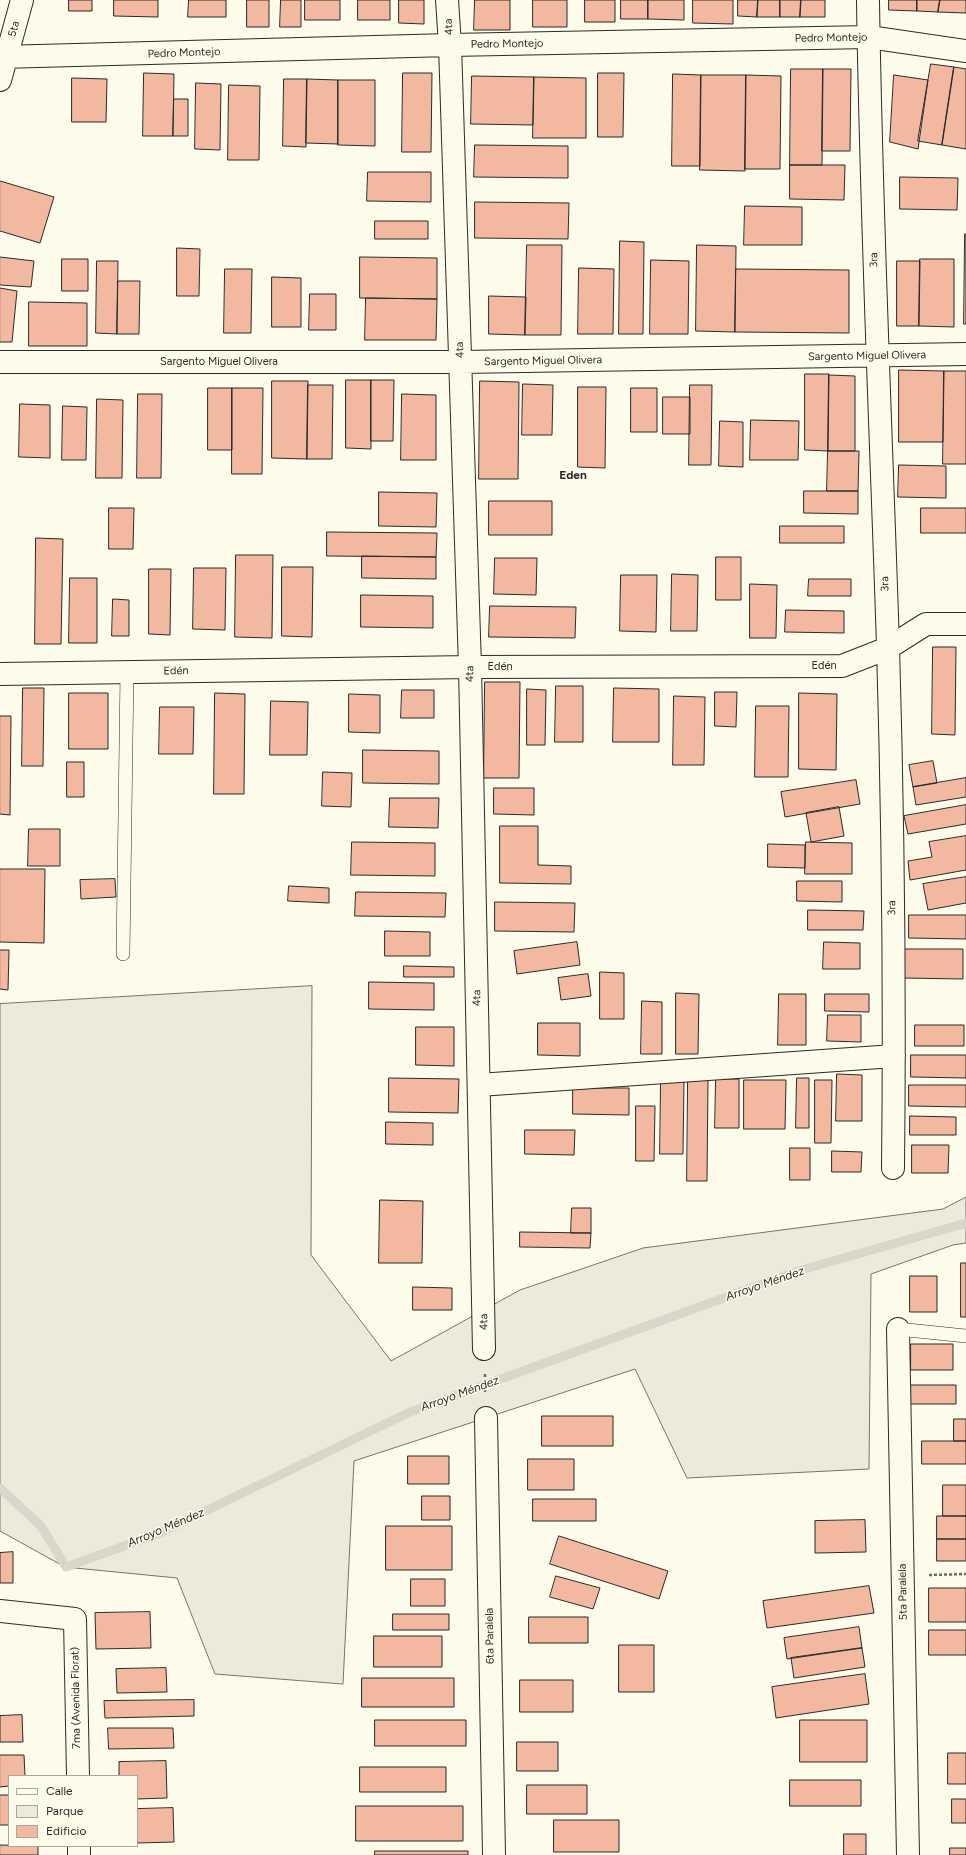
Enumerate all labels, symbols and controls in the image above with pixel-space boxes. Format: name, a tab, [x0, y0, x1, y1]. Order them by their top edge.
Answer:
street label: 4ta	[442, 18, 456, 36]
street label: 5ta	[6, 20, 22, 38]
street label: Pedro Montejo	[794, 31, 868, 45]
street label: Pedro Montejo	[470, 37, 544, 51]
street label: Pedro Montejo	[147, 45, 221, 61]
street label: 3ra	[867, 252, 881, 268]
street label: 4ta	[453, 341, 467, 359]
street label: Sargento Miguel Olivera	[808, 348, 926, 364]
street label: Sargento Miguel Olivera	[484, 353, 602, 369]
street label: Sargento Miguel Olivera	[160, 355, 278, 369]
district label: Eden	[559, 468, 587, 482]
street label: 3ra	[878, 576, 892, 592]
street label: Edén	[811, 659, 837, 673]
street label: Edén	[487, 660, 513, 674]
street label: Edén	[163, 664, 189, 678]
street label: 4ta	[463, 666, 477, 682]
street label: 3ra	[885, 900, 899, 916]
street label: 4ta	[470, 990, 484, 1006]
water label: Arroyo Méndez	[724, 1264, 806, 1304]
street label: 4ta	[477, 1314, 491, 1330]
water label: Arroyo Méndez	[419, 1373, 501, 1415]
water label: Arroyo Méndez	[125, 1505, 207, 1551]
street label: 5ta Paralela	[896, 1564, 910, 1620]
street label: 6ta Paralela	[483, 1608, 497, 1664]
street label: 7ma (Avenida Florat)	[69, 1647, 83, 1749]
legend	[8, 1775, 138, 1847]
text: Calle	[46, 1784, 73, 1798]
text: Parque	[46, 1804, 83, 1818]
text: Edificio	[46, 1824, 86, 1838]

